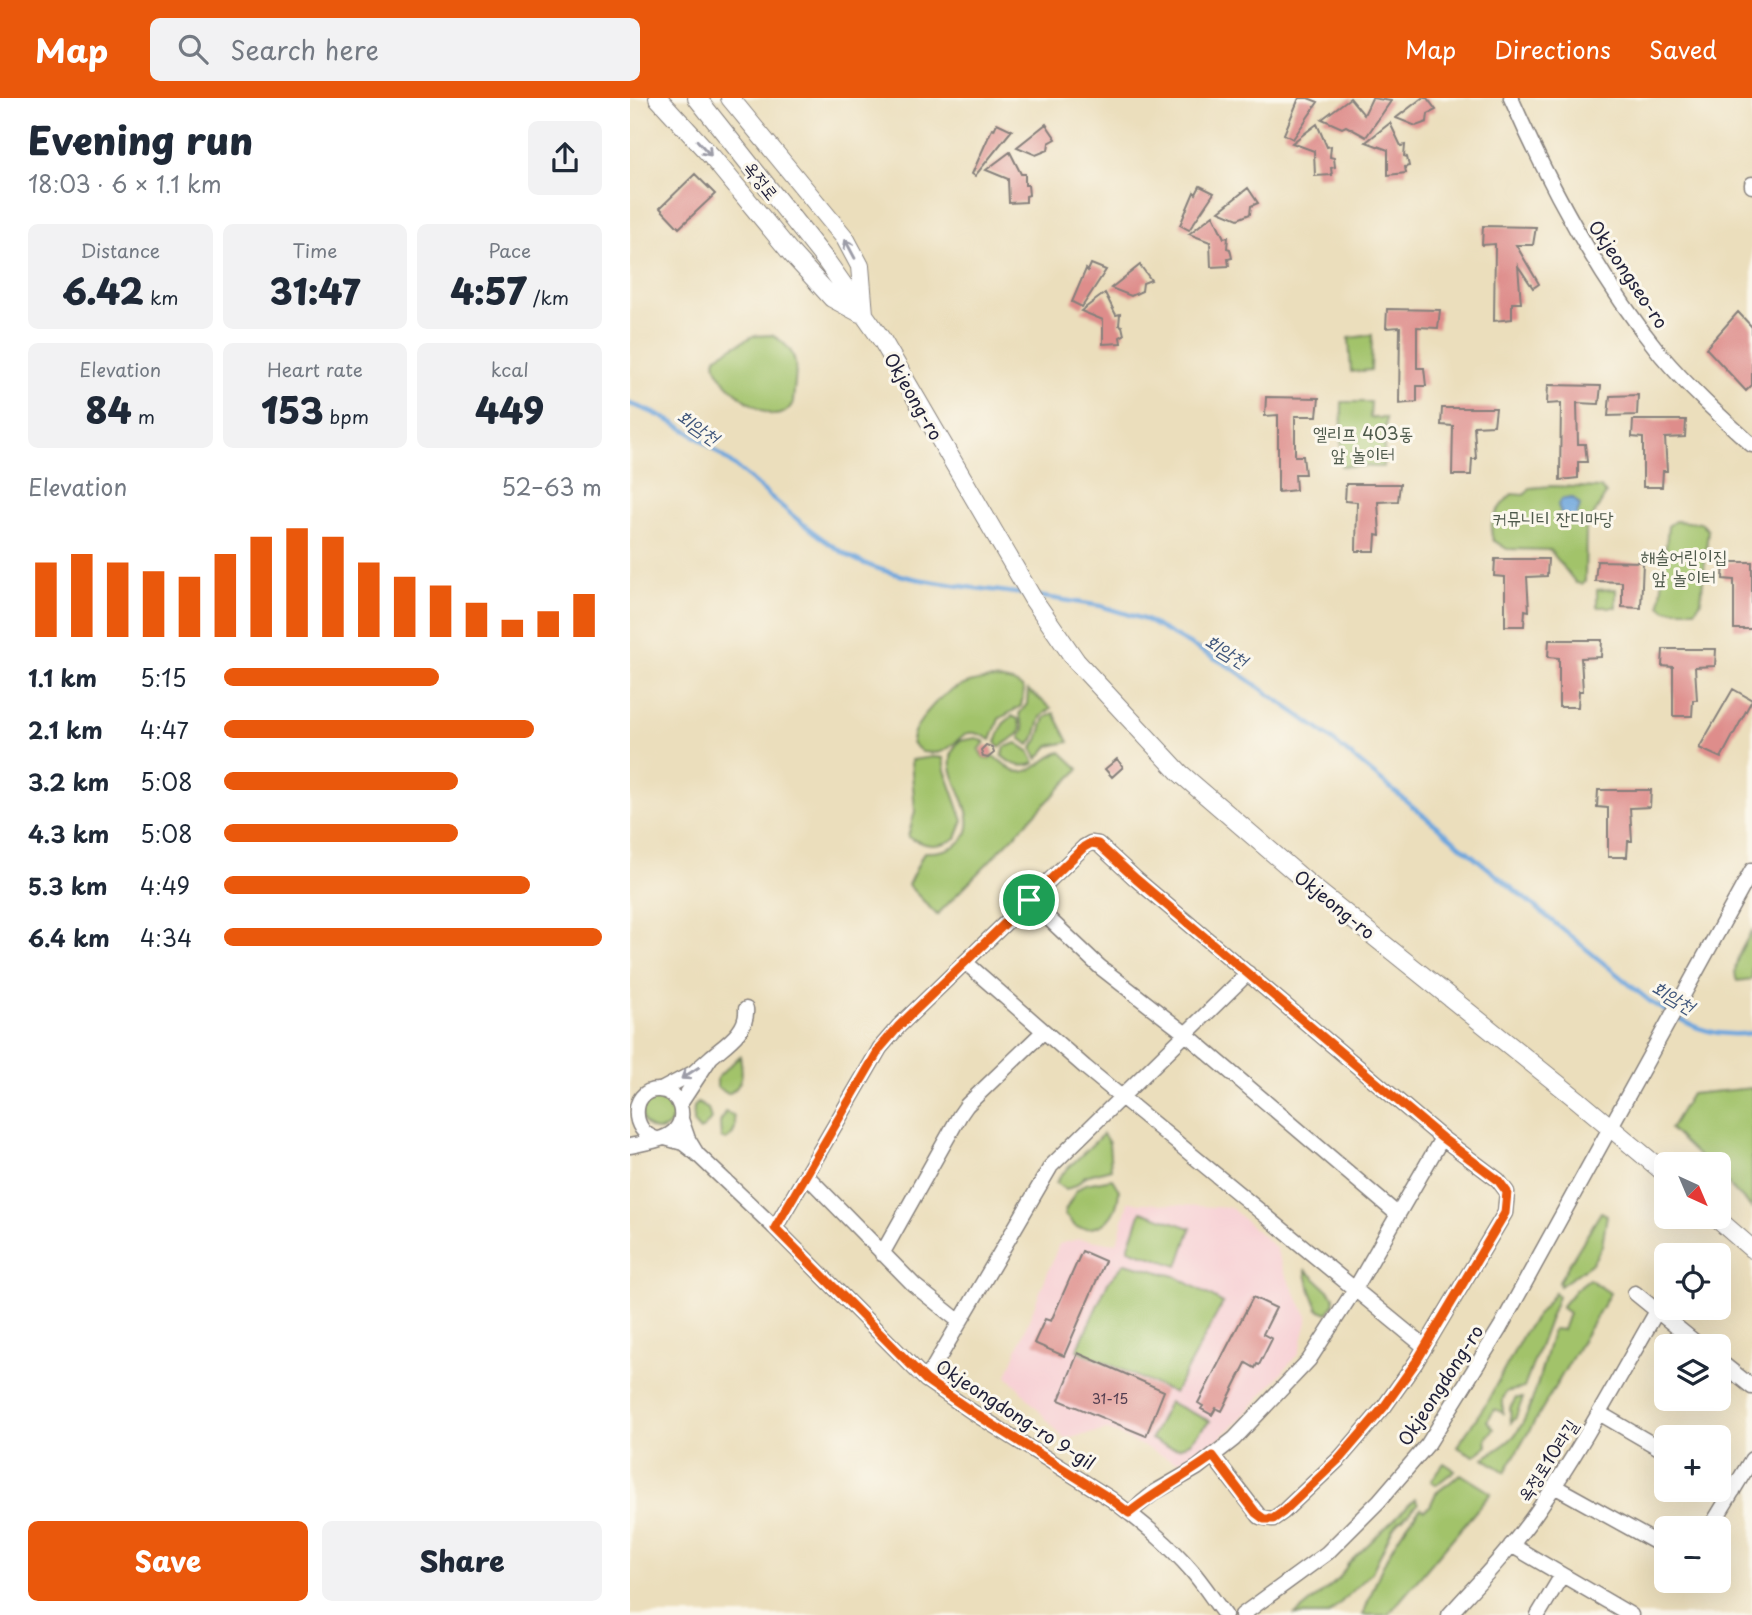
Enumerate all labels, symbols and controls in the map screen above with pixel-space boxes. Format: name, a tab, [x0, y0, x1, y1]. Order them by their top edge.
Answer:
search box	[150, 18, 640, 81]
text: Map	[35, 24, 108, 74]
icon: search	[174, 30, 212, 68]
text: Search here	[230, 30, 379, 69]
text: Map	[1405, 31, 1456, 67]
text: Directions	[1494, 31, 1611, 67]
text: Saved	[1649, 31, 1717, 67]
text: Evening run	[28, 111, 253, 168]
button: share	[528, 121, 602, 195]
one-way arrow	[696, 139, 713, 156]
street label: 옥정로	[738, 155, 786, 205]
text: 18:03 · 6 × 1.1 km	[28, 166, 222, 201]
street label: Okjeongseo-ro	[1583, 214, 1675, 334]
text: Distance	[80, 236, 160, 264]
text: Time	[293, 236, 337, 264]
text: Pace	[488, 236, 531, 264]
one-way arrow	[843, 239, 857, 259]
text: 6.42	[62, 264, 144, 317]
text: 31:47	[270, 264, 360, 317]
text: 4:57	[450, 264, 527, 317]
text: km	[144, 283, 178, 311]
text: /km	[527, 283, 569, 311]
street label: Okjeong-ro	[878, 347, 950, 445]
text: Elevation	[79, 355, 161, 383]
text: Heart rate	[267, 355, 363, 383]
text: kcal	[491, 355, 529, 383]
text: 84	[86, 383, 132, 436]
text: 153	[261, 383, 323, 436]
text: 449	[475, 383, 544, 436]
water label: 회암천	[672, 401, 727, 452]
text: m	[132, 402, 155, 430]
text: bpm	[323, 402, 369, 430]
park label: 엘리프 403동 앞 놀이터	[1313, 419, 1413, 467]
text: Elevation	[28, 469, 127, 504]
text: 52–63 m	[501, 469, 602, 504]
park label: 커뮤니티 잔디마당	[1492, 504, 1614, 531]
park label: 해솔어린이집 앞 놀이터	[1641, 542, 1727, 590]
water label: 회암천	[1200, 626, 1255, 675]
text: 1.1 km	[28, 660, 97, 695]
text: 5:15	[140, 660, 186, 695]
text: 2.1 km	[28, 712, 103, 747]
text: 4:47	[140, 712, 189, 747]
text: 3.2 km	[28, 764, 109, 799]
text: 5:08	[140, 764, 193, 799]
text: 4.3 km	[28, 816, 109, 851]
text: 5:08	[140, 816, 193, 851]
street label: Okjeong-ro	[1289, 863, 1381, 945]
text: 5.3 km	[28, 868, 108, 903]
text: 4:49	[140, 868, 190, 903]
pin	[999, 870, 1059, 930]
icon: arrive	[1010, 881, 1048, 919]
text: 6.4 km	[28, 920, 110, 955]
text: 4:34	[140, 920, 192, 955]
water label: 회암천	[1647, 972, 1702, 1020]
one-way arrow	[681, 1066, 701, 1080]
north arrow	[1654, 1152, 1731, 1228]
map controls	[1654, 1152, 1731, 1593]
button: locate	[1654, 1243, 1731, 1320]
street label: Okjeongdong-ro	[1391, 1319, 1489, 1451]
button: layers	[1654, 1334, 1731, 1411]
street label: Okjeongdong-ro 9-gil	[931, 1352, 1101, 1476]
house number: 31-15	[1092, 1388, 1128, 1409]
street label: 옥정로10라길	[1510, 1413, 1584, 1507]
button: +	[1654, 1425, 1731, 1502]
button: −	[1654, 1516, 1731, 1593]
button: Save	[28, 1521, 308, 1601]
button: Share	[322, 1521, 602, 1601]

